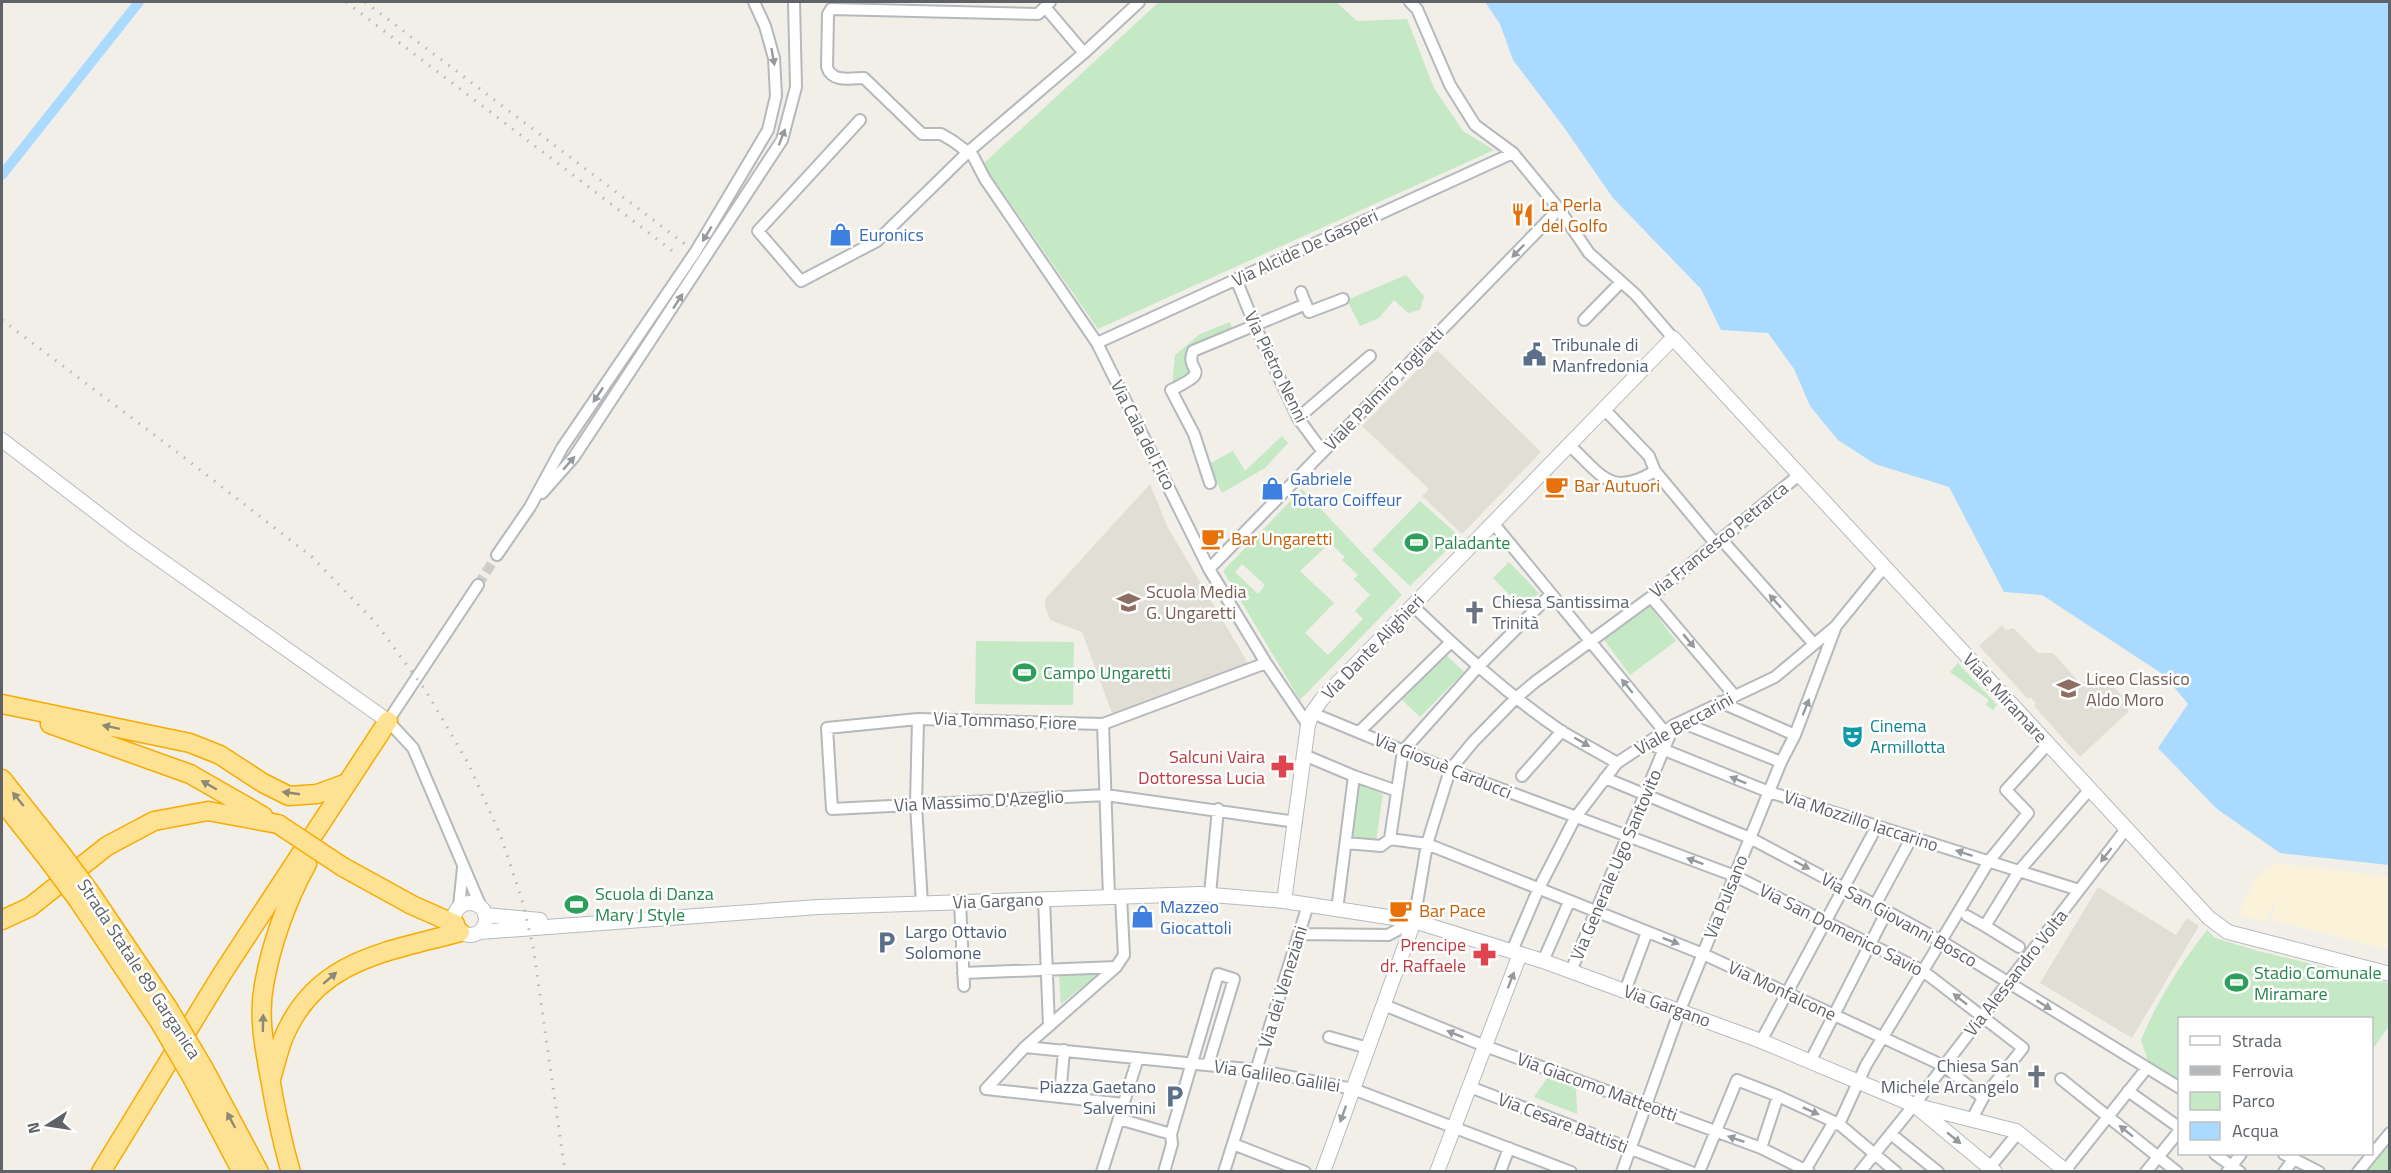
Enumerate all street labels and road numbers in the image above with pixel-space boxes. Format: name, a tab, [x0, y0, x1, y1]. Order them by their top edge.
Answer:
street label: Via Alcide De Gasperi	[1227, 202, 1382, 293]
street label: Via Pietro Nenni	[1238, 306, 1315, 427]
street label: Viale Palmiro Togliatti	[1317, 321, 1450, 457]
street label: Via Cala del Fico	[1104, 375, 1183, 495]
street label: Via Francesco Petrarca	[1643, 475, 1794, 604]
street label: Via Dante Alighieri	[1315, 588, 1430, 706]
street label: Viale Miramare	[1957, 647, 2054, 749]
street label: Viale Beccarini	[1629, 685, 1738, 762]
street label: Via Tommaso Fiore	[933, 705, 1077, 737]
street label: Via Giosuè Carducci	[1370, 726, 1516, 805]
street label: Via Generale Ugo Santovito	[1563, 765, 1668, 965]
street label: Via Massimo D'Azeglio	[893, 783, 1065, 818]
street label: Via Mozzillo Iaccarino	[1780, 783, 1942, 858]
street label: Via Pulsano	[1696, 851, 1755, 943]
street label: Via San Giovanni Bosco	[1816, 865, 1982, 974]
street label: Strada Statale 89 Garganica	[71, 873, 208, 1064]
street label: Via San Domenico Savio	[1755, 877, 1928, 983]
street label: Via Gargano	[952, 885, 1044, 916]
street label: Via Alessandro Volta	[1957, 903, 2074, 1042]
street label: Via dei Veneziani	[1251, 922, 1314, 1051]
street label: Via Monfalcone	[1724, 954, 1841, 1027]
street label: Via Gargano	[1620, 977, 1715, 1034]
street label: Via Giacomo Matteotti	[1513, 1045, 1681, 1128]
street label: Via Galileo Galilei	[1212, 1052, 1342, 1099]
street label: Via Cesare Battisti	[1494, 1085, 1632, 1160]

